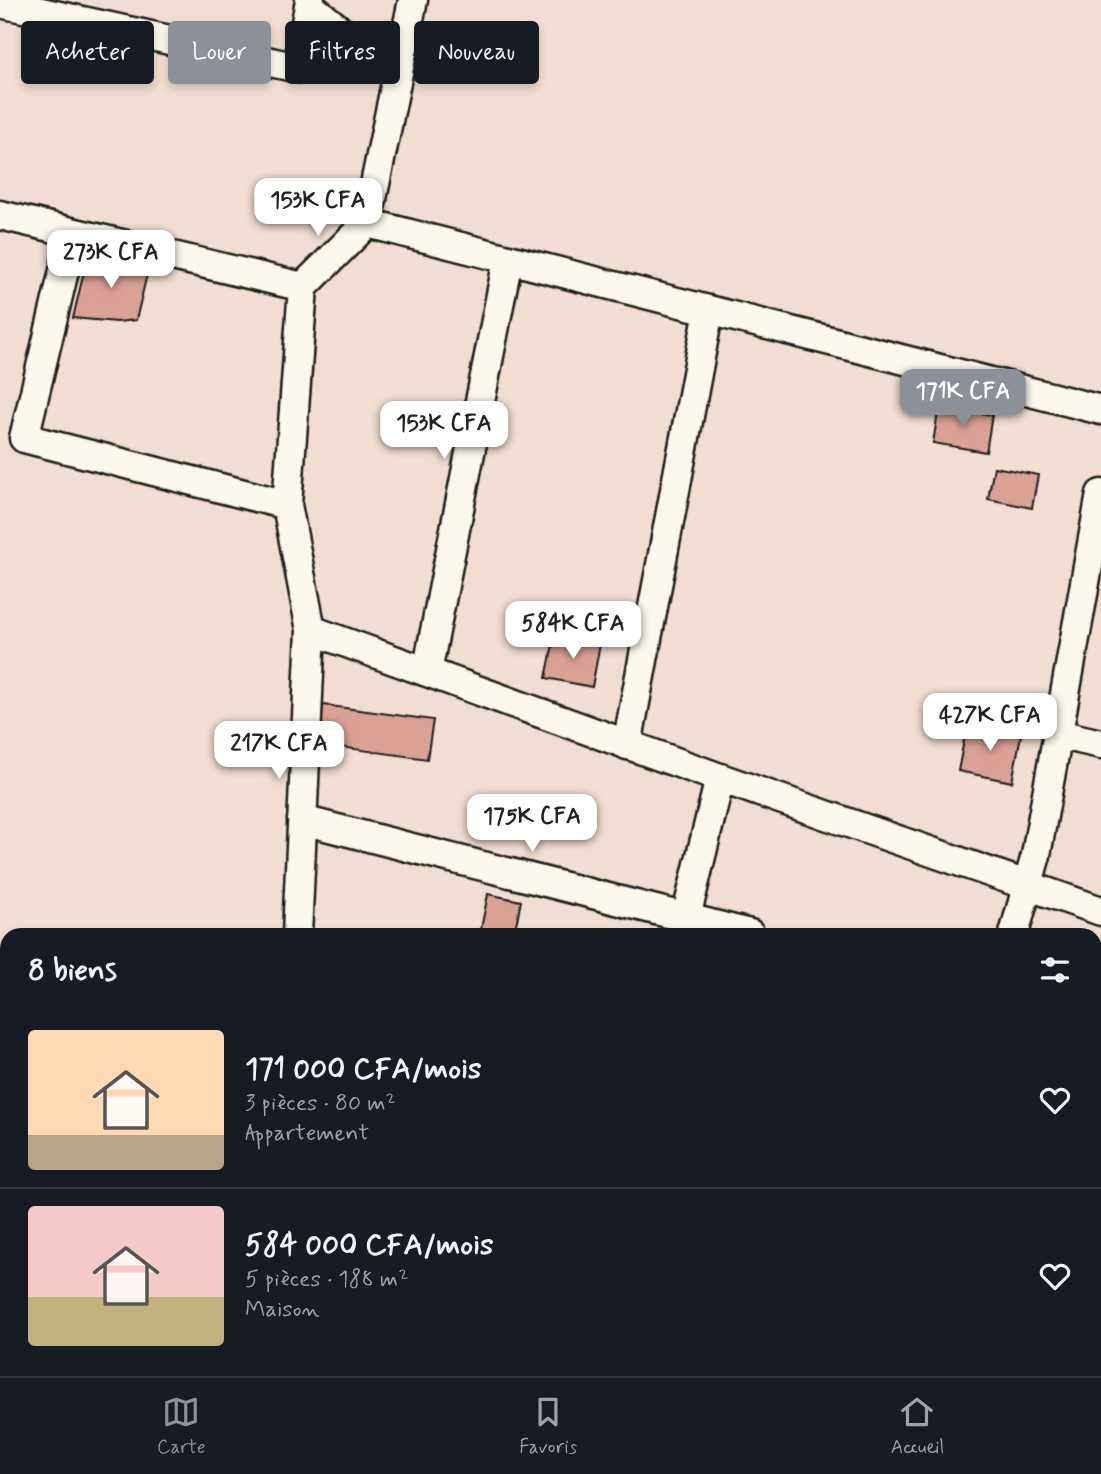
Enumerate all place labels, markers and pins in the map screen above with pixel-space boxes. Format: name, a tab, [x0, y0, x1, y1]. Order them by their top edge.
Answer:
pin: 153K CFA	[246, 178, 390, 238]
pin: 273K CFA	[39, 230, 183, 290]
pin: 171K CFA	[891, 370, 1035, 429]
pin: 153K CFA	[372, 402, 516, 461]
pin: 584K CFA	[501, 602, 645, 661]
pin: 427K CFA	[918, 694, 1062, 753]
pin: 217K CFA	[207, 722, 351, 781]
pin: 175K CFA	[460, 794, 604, 854]

